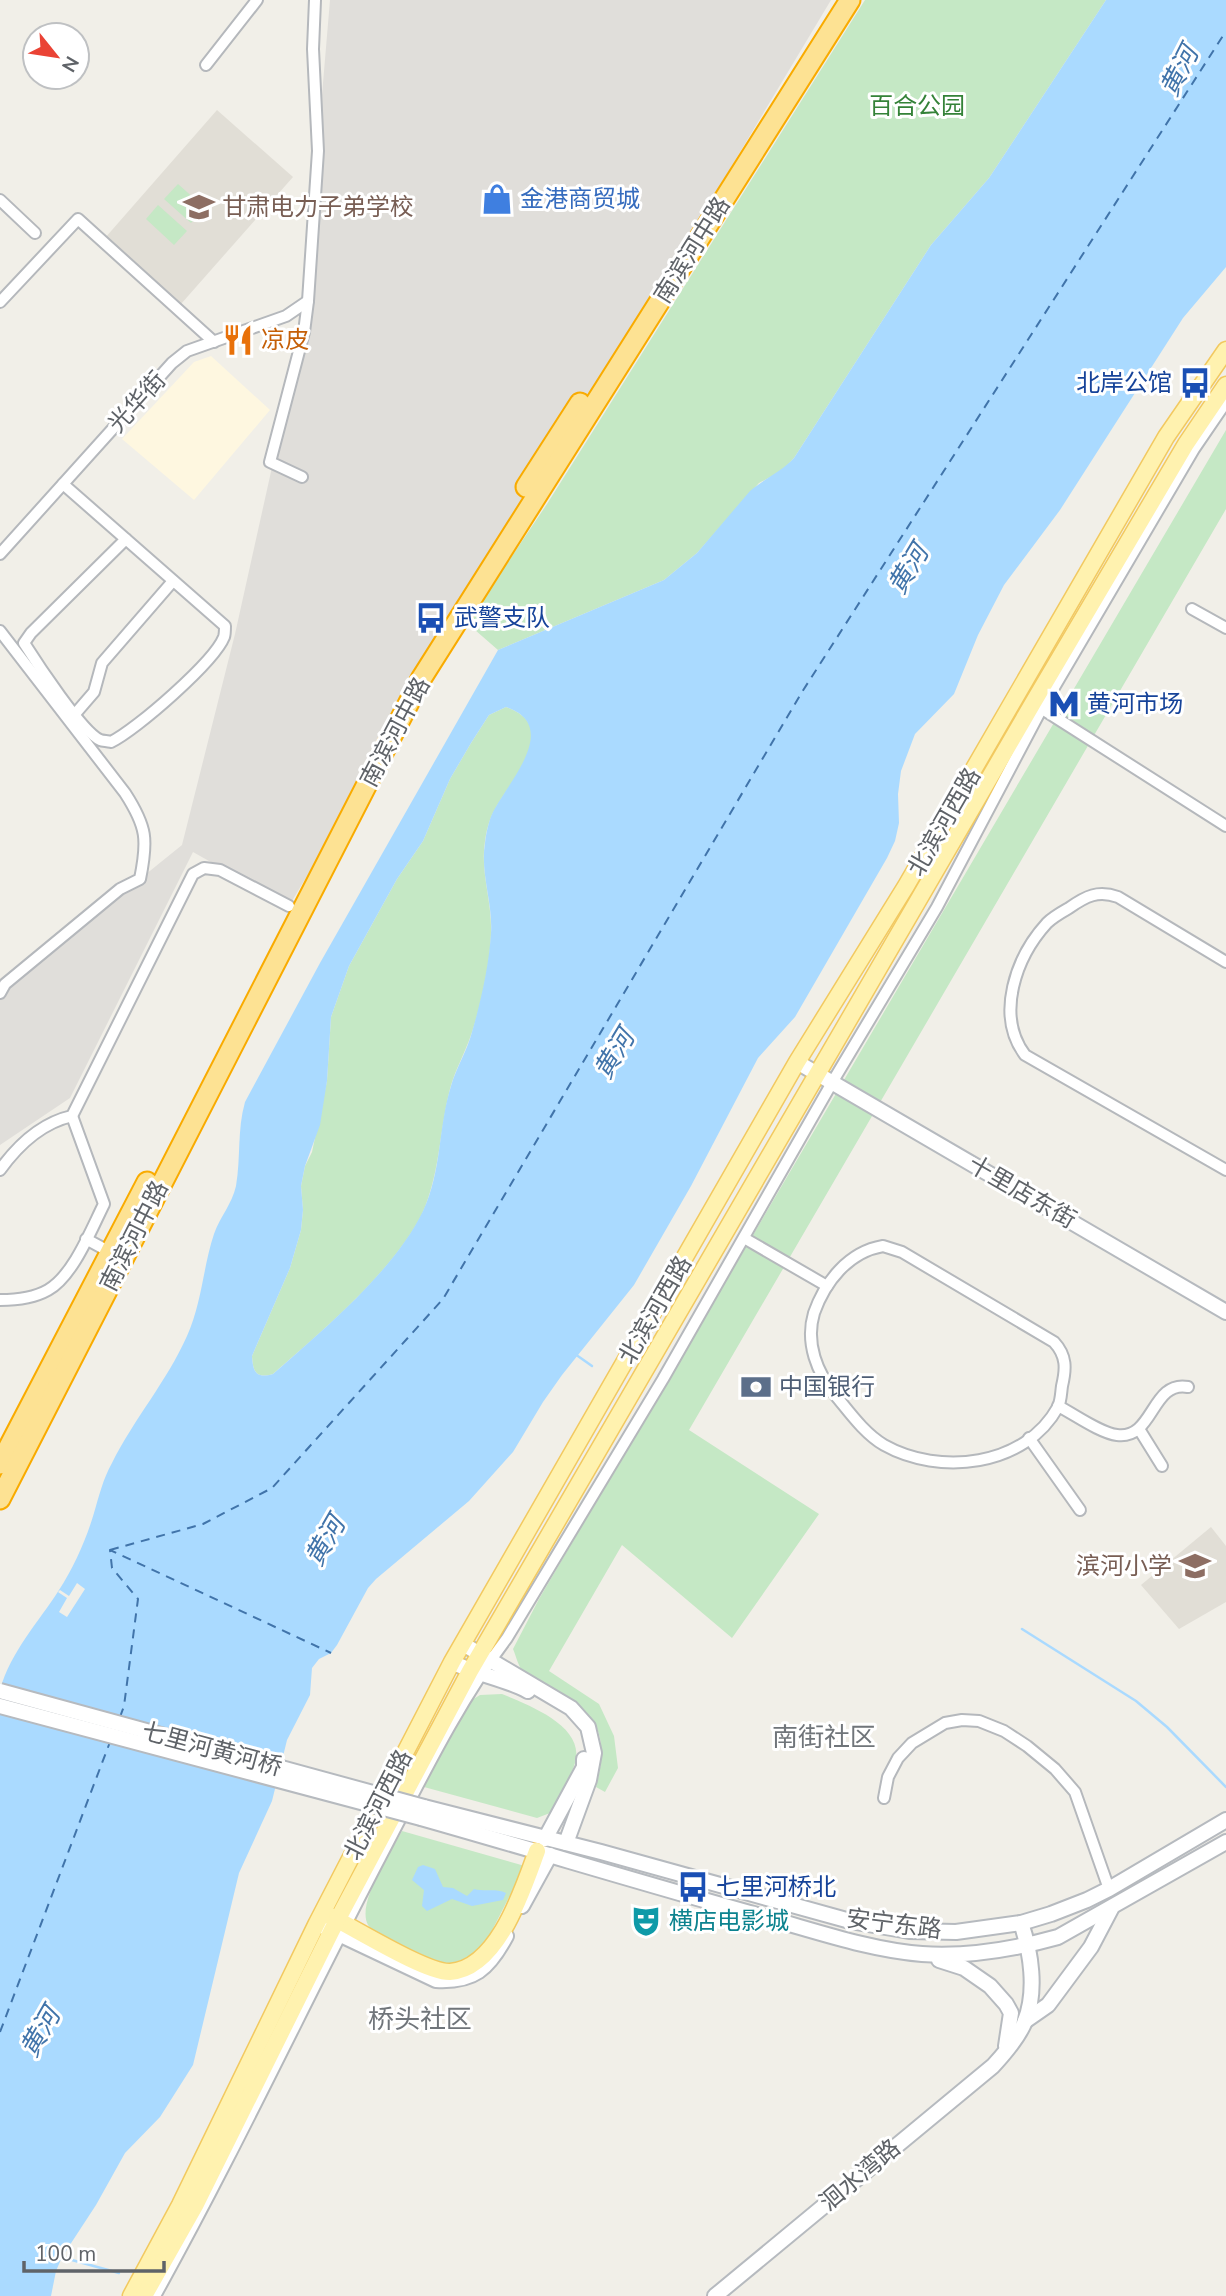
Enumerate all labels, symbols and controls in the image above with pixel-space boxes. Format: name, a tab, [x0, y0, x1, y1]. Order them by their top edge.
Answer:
north arrow	[21, 21, 91, 91]
water label: 黄河	[1152, 36, 1209, 102]
text: N	[55, 51, 85, 77]
park label: 百合公园	[869, 90, 965, 122]
shop icon: 金港商贸城	[480, 182, 514, 216]
place label: 金港商贸城	[520, 183, 640, 215]
school or university icon: 甘肃电力子弟学校	[182, 190, 216, 224]
place label: 甘肃电力子弟学校	[222, 191, 414, 223]
street label: 南滨河中路	[647, 191, 737, 309]
restaurant icon: 凉皮	[221, 323, 255, 357]
place label: 凉皮	[261, 324, 309, 356]
street label: 光华街	[101, 365, 173, 439]
bus stop icon: 北岸公馆	[1178, 366, 1212, 400]
place label: 北岸公馆	[1076, 367, 1172, 399]
water label: 黄河	[880, 534, 939, 601]
bus stop icon: 武警支队	[414, 601, 448, 635]
place label: 武警支队	[454, 602, 550, 634]
street label: 南滨河中路	[353, 672, 437, 792]
metro station icon: 黄河市场	[1047, 687, 1081, 721]
place label: 黄河市场	[1087, 688, 1183, 720]
street label: 北滨河西路	[900, 762, 988, 882]
water label: 黄河	[586, 1019, 645, 1086]
street label: 十里店东街	[962, 1148, 1082, 1236]
street label: 南滨河中路	[93, 1175, 175, 1297]
street label: 北滨河西路	[611, 1250, 699, 1370]
bank icon: 中国银行	[739, 1370, 773, 1404]
place label: 中国银行	[779, 1371, 875, 1403]
water label: 黄河	[297, 1506, 356, 1573]
school or university icon: 滨河小学	[1178, 1549, 1212, 1583]
place label: 滨河小学	[1076, 1550, 1172, 1582]
street label: 七里河黄河桥	[138, 1715, 286, 1783]
district label: 南街社区	[772, 1720, 876, 1755]
street label: 北滨河西路	[337, 1744, 419, 1866]
bus stop icon: 七里河桥北	[676, 1870, 710, 1904]
place label: 七里河桥北	[716, 1871, 836, 1903]
street label: 安宁东路	[844, 1902, 944, 1946]
theatre icon: 横店电影城	[629, 1904, 663, 1938]
place label: 横店电影城	[669, 1905, 789, 1937]
water label: 黄河	[12, 1997, 71, 2064]
district label: 桥头社区	[368, 2002, 472, 2037]
street label: 洄水湾路	[813, 2132, 907, 2218]
scale bar	[24, 2230, 164, 2274]
text: 100 m	[35, 2240, 96, 2268]

